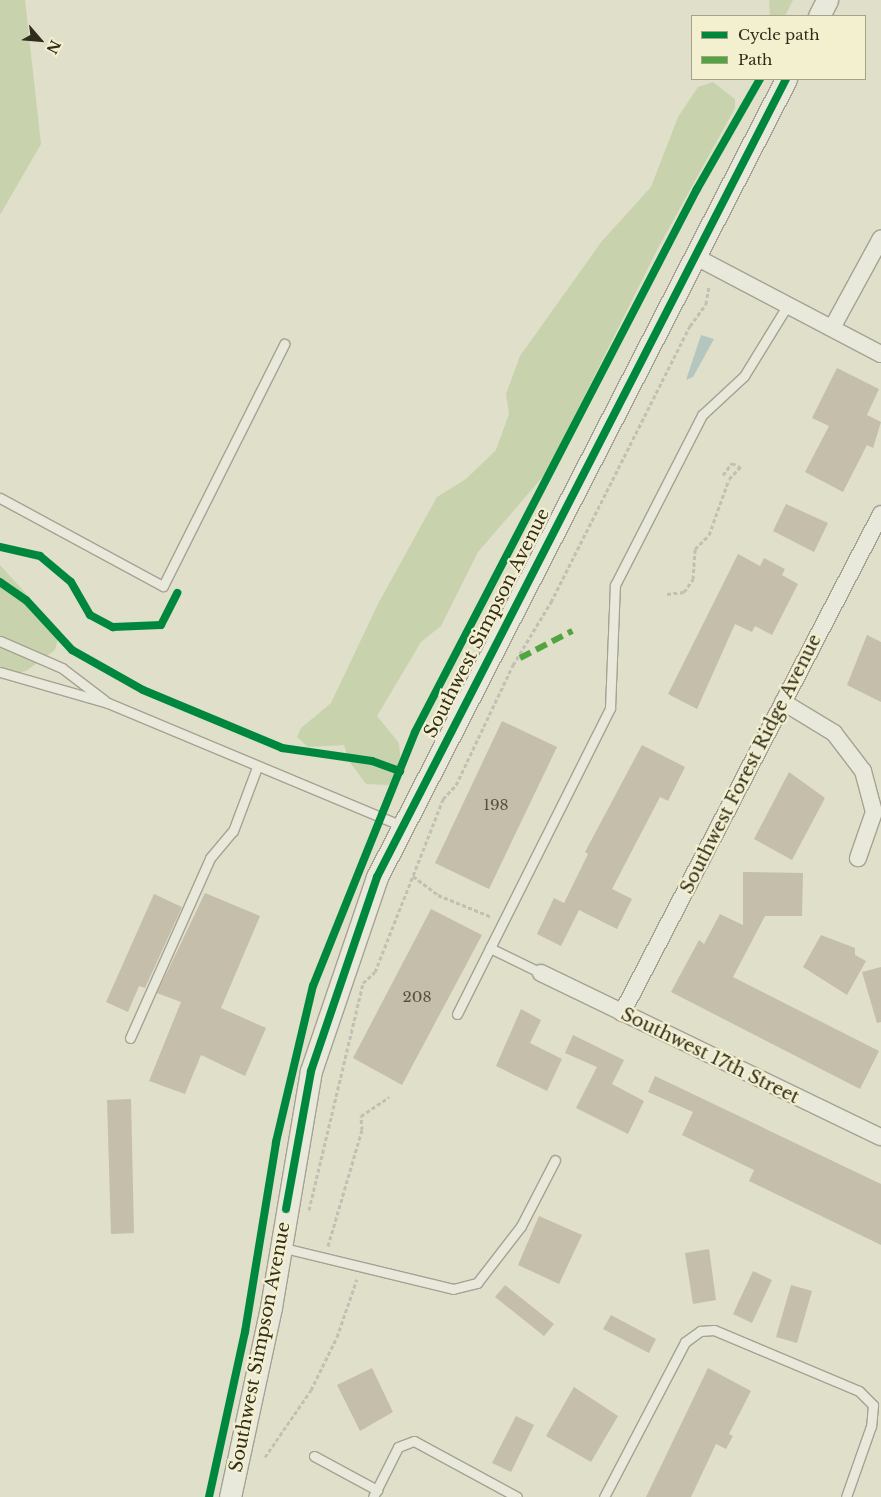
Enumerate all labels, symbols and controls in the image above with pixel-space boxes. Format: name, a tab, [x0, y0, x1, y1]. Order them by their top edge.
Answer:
north arrow	[15, 15, 65, 65]
legend	[691, 15, 866, 80]
text: Cycle path	[738, 25, 820, 44]
text: N	[42, 37, 64, 57]
text: Path	[738, 50, 772, 69]
street label: Southwest Simpson Avenue	[419, 504, 555, 742]
street label: Southwest Forest Ridge Avenue	[676, 630, 826, 898]
house number: 198	[483, 796, 509, 814]
house number: 208	[402, 988, 432, 1006]
street label: Southwest 17th Street	[617, 1003, 803, 1109]
street label: Southwest Simpson Avenue	[225, 1220, 295, 1474]

